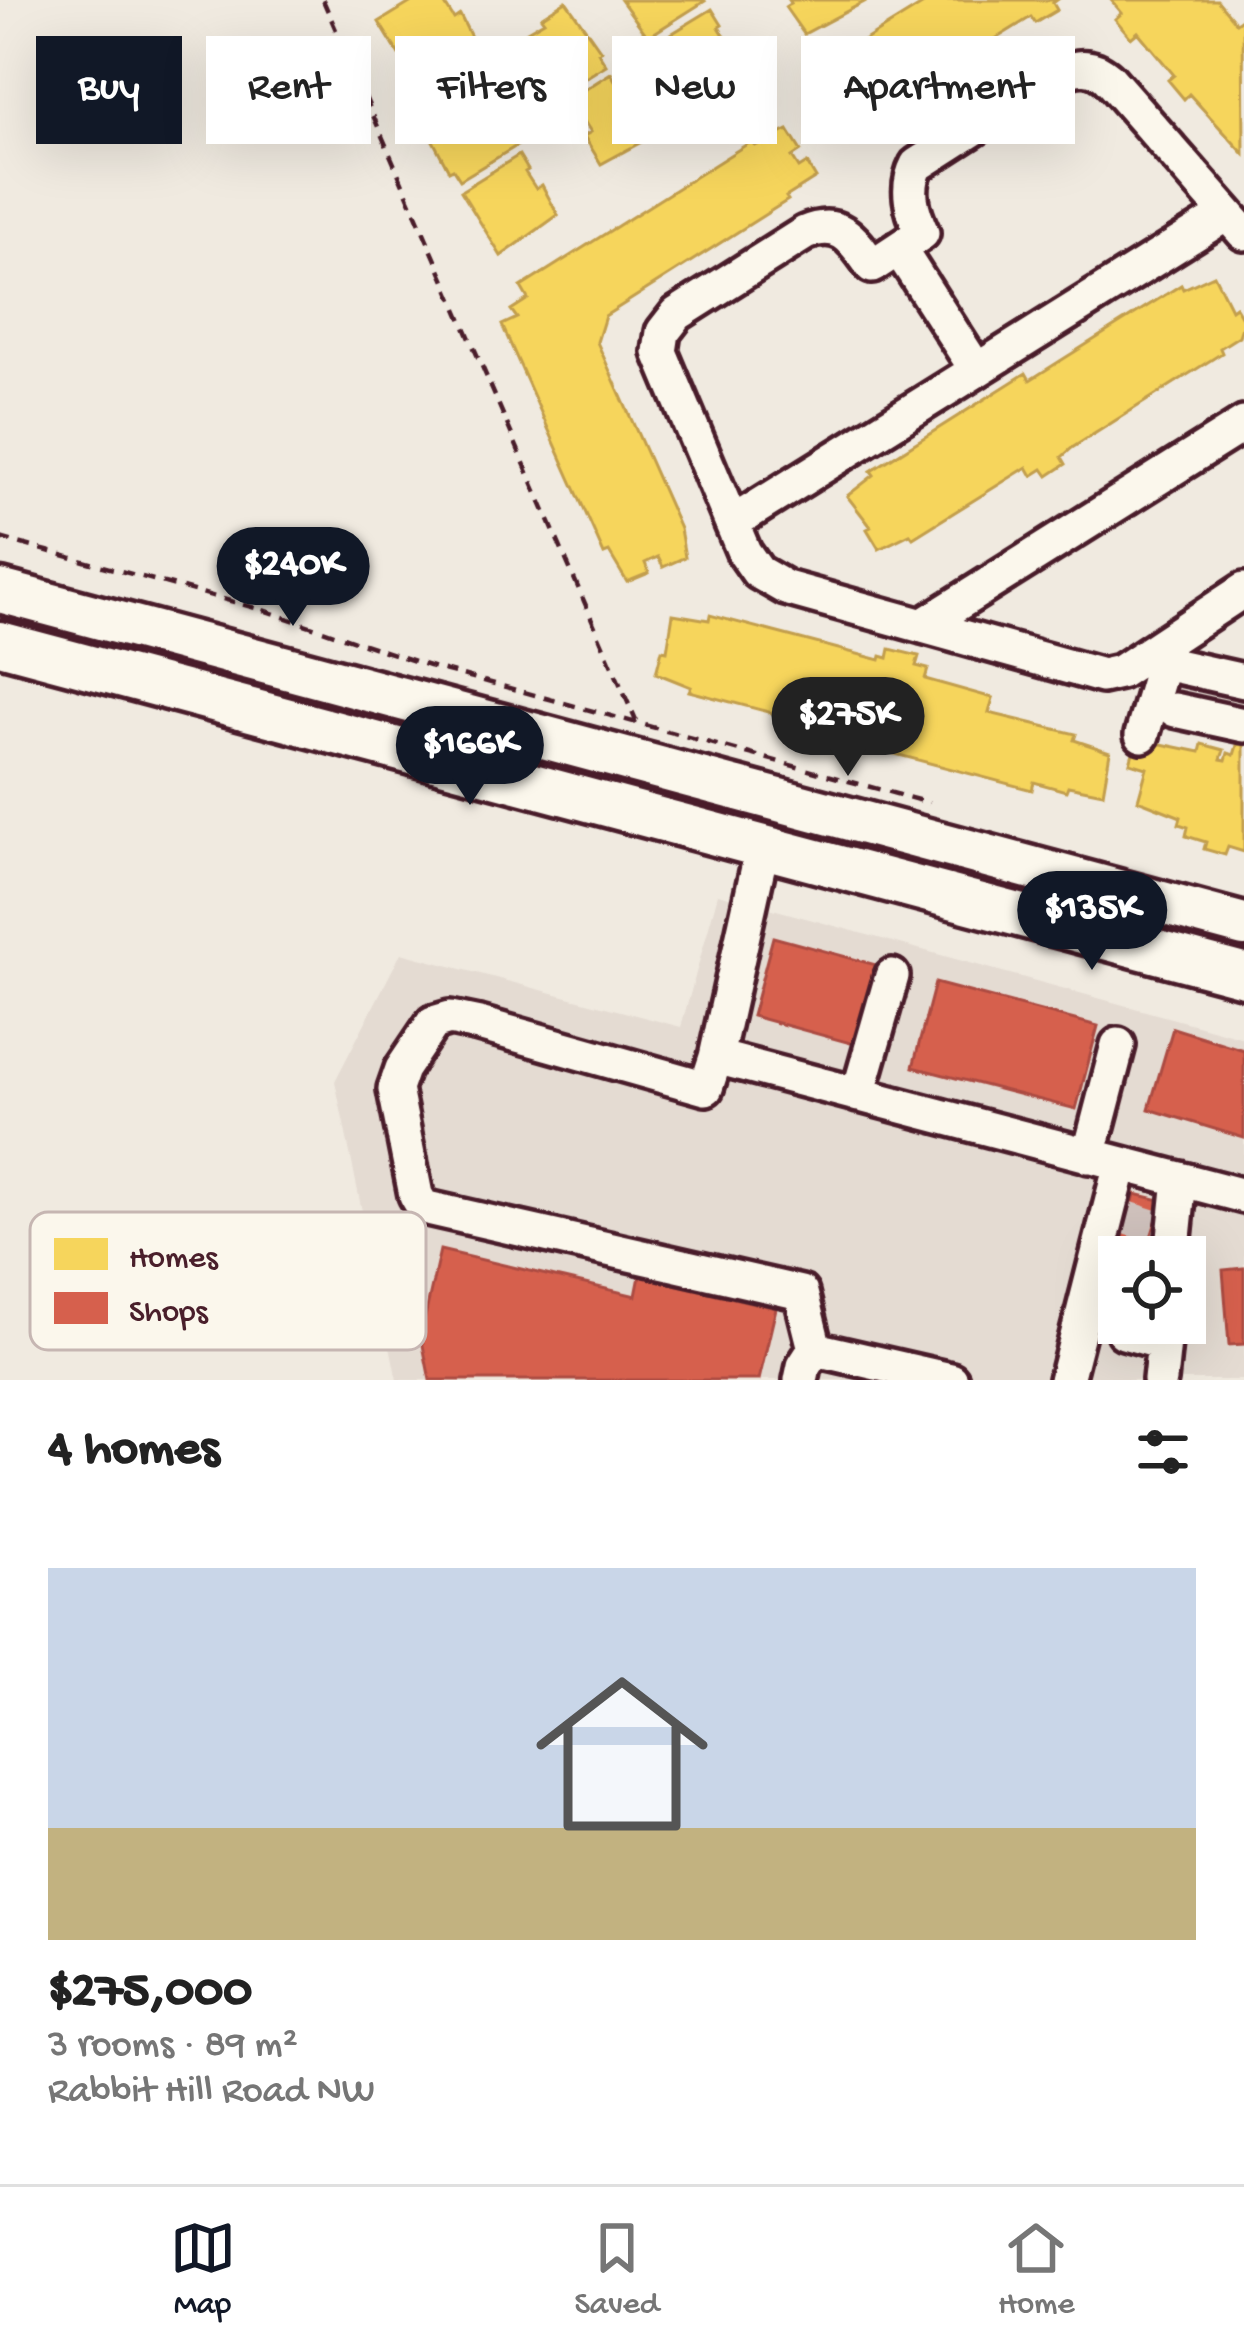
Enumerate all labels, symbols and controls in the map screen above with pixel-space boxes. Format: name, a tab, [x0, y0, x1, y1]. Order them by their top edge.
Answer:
chip: Buy	[36, 36, 182, 144]
chip: Rent	[206, 36, 371, 144]
chip: Filters	[395, 36, 588, 144]
chip: New	[612, 36, 777, 144]
chip: Apartment	[801, 36, 1075, 144]
pin: $240K	[209, 527, 377, 629]
text: $240K	[244, 543, 342, 589]
pin: $275K	[764, 677, 932, 779]
text: $275K	[799, 693, 897, 739]
pin: $166K	[386, 706, 554, 808]
text: $166K	[423, 722, 517, 768]
pin: $135K	[1008, 871, 1176, 973]
text: $135K	[1044, 887, 1140, 933]
legend	[30, 1212, 426, 1350]
map controls	[1098, 1236, 1206, 1344]
button: locate	[1098, 1236, 1206, 1344]
text: Homes	[129, 1241, 218, 1279]
text: Shops	[129, 1295, 208, 1333]
icon: filters	[1130, 1419, 1196, 1485]
text: 4 homes	[48, 1422, 219, 1482]
icon: home	[514, 1646, 730, 1862]
text: $275,000	[48, 1964, 252, 2024]
text: 3 rooms · 89 m²	[48, 2024, 298, 2070]
text: Rabbit Hill Road NW	[48, 2070, 375, 2116]
tab: Map	[170, 2215, 236, 2325]
tab: Saved	[575, 2215, 659, 2325]
tab: Home	[998, 2215, 1074, 2325]

